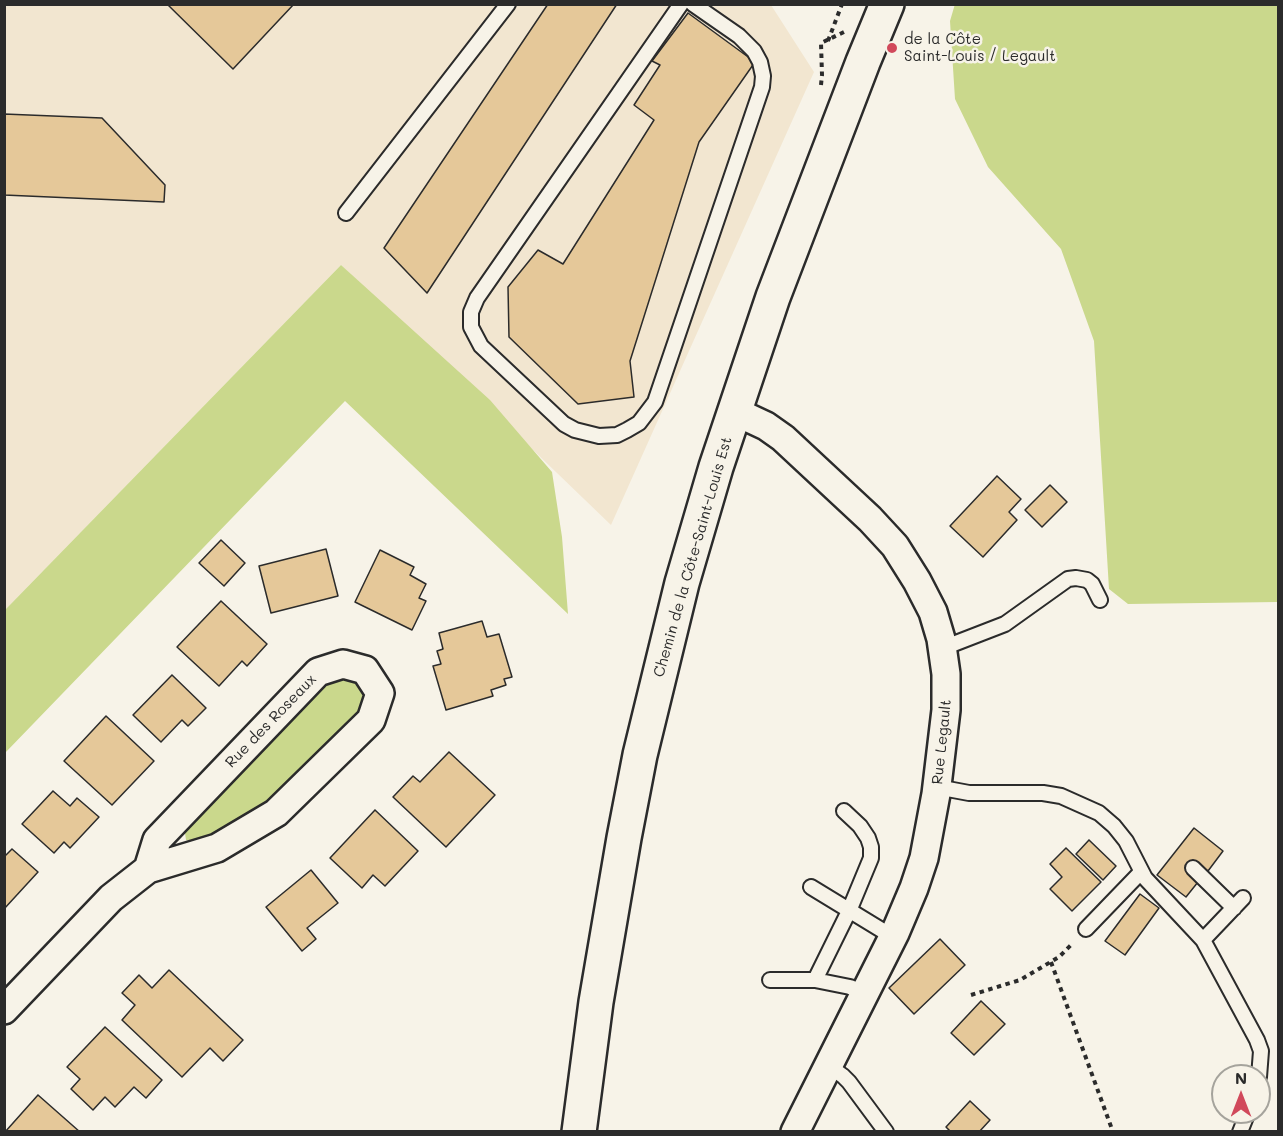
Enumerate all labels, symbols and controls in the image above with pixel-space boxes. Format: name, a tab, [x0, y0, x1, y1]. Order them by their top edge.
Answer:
place label: de la Côte Saint-Louis / Legault	[904, 30, 1056, 65]
marker: de la Côte Saint-Louis / Legault	[885, 41, 899, 55]
street label: Chemin de la Côte-Saint-Louis Est	[650, 435, 736, 679]
street label: Rue des Roseaux	[222, 670, 320, 772]
street label: Rue Legault	[929, 698, 955, 786]
north arrow	[1211, 1064, 1271, 1124]
text: N	[1235, 1067, 1247, 1088]

